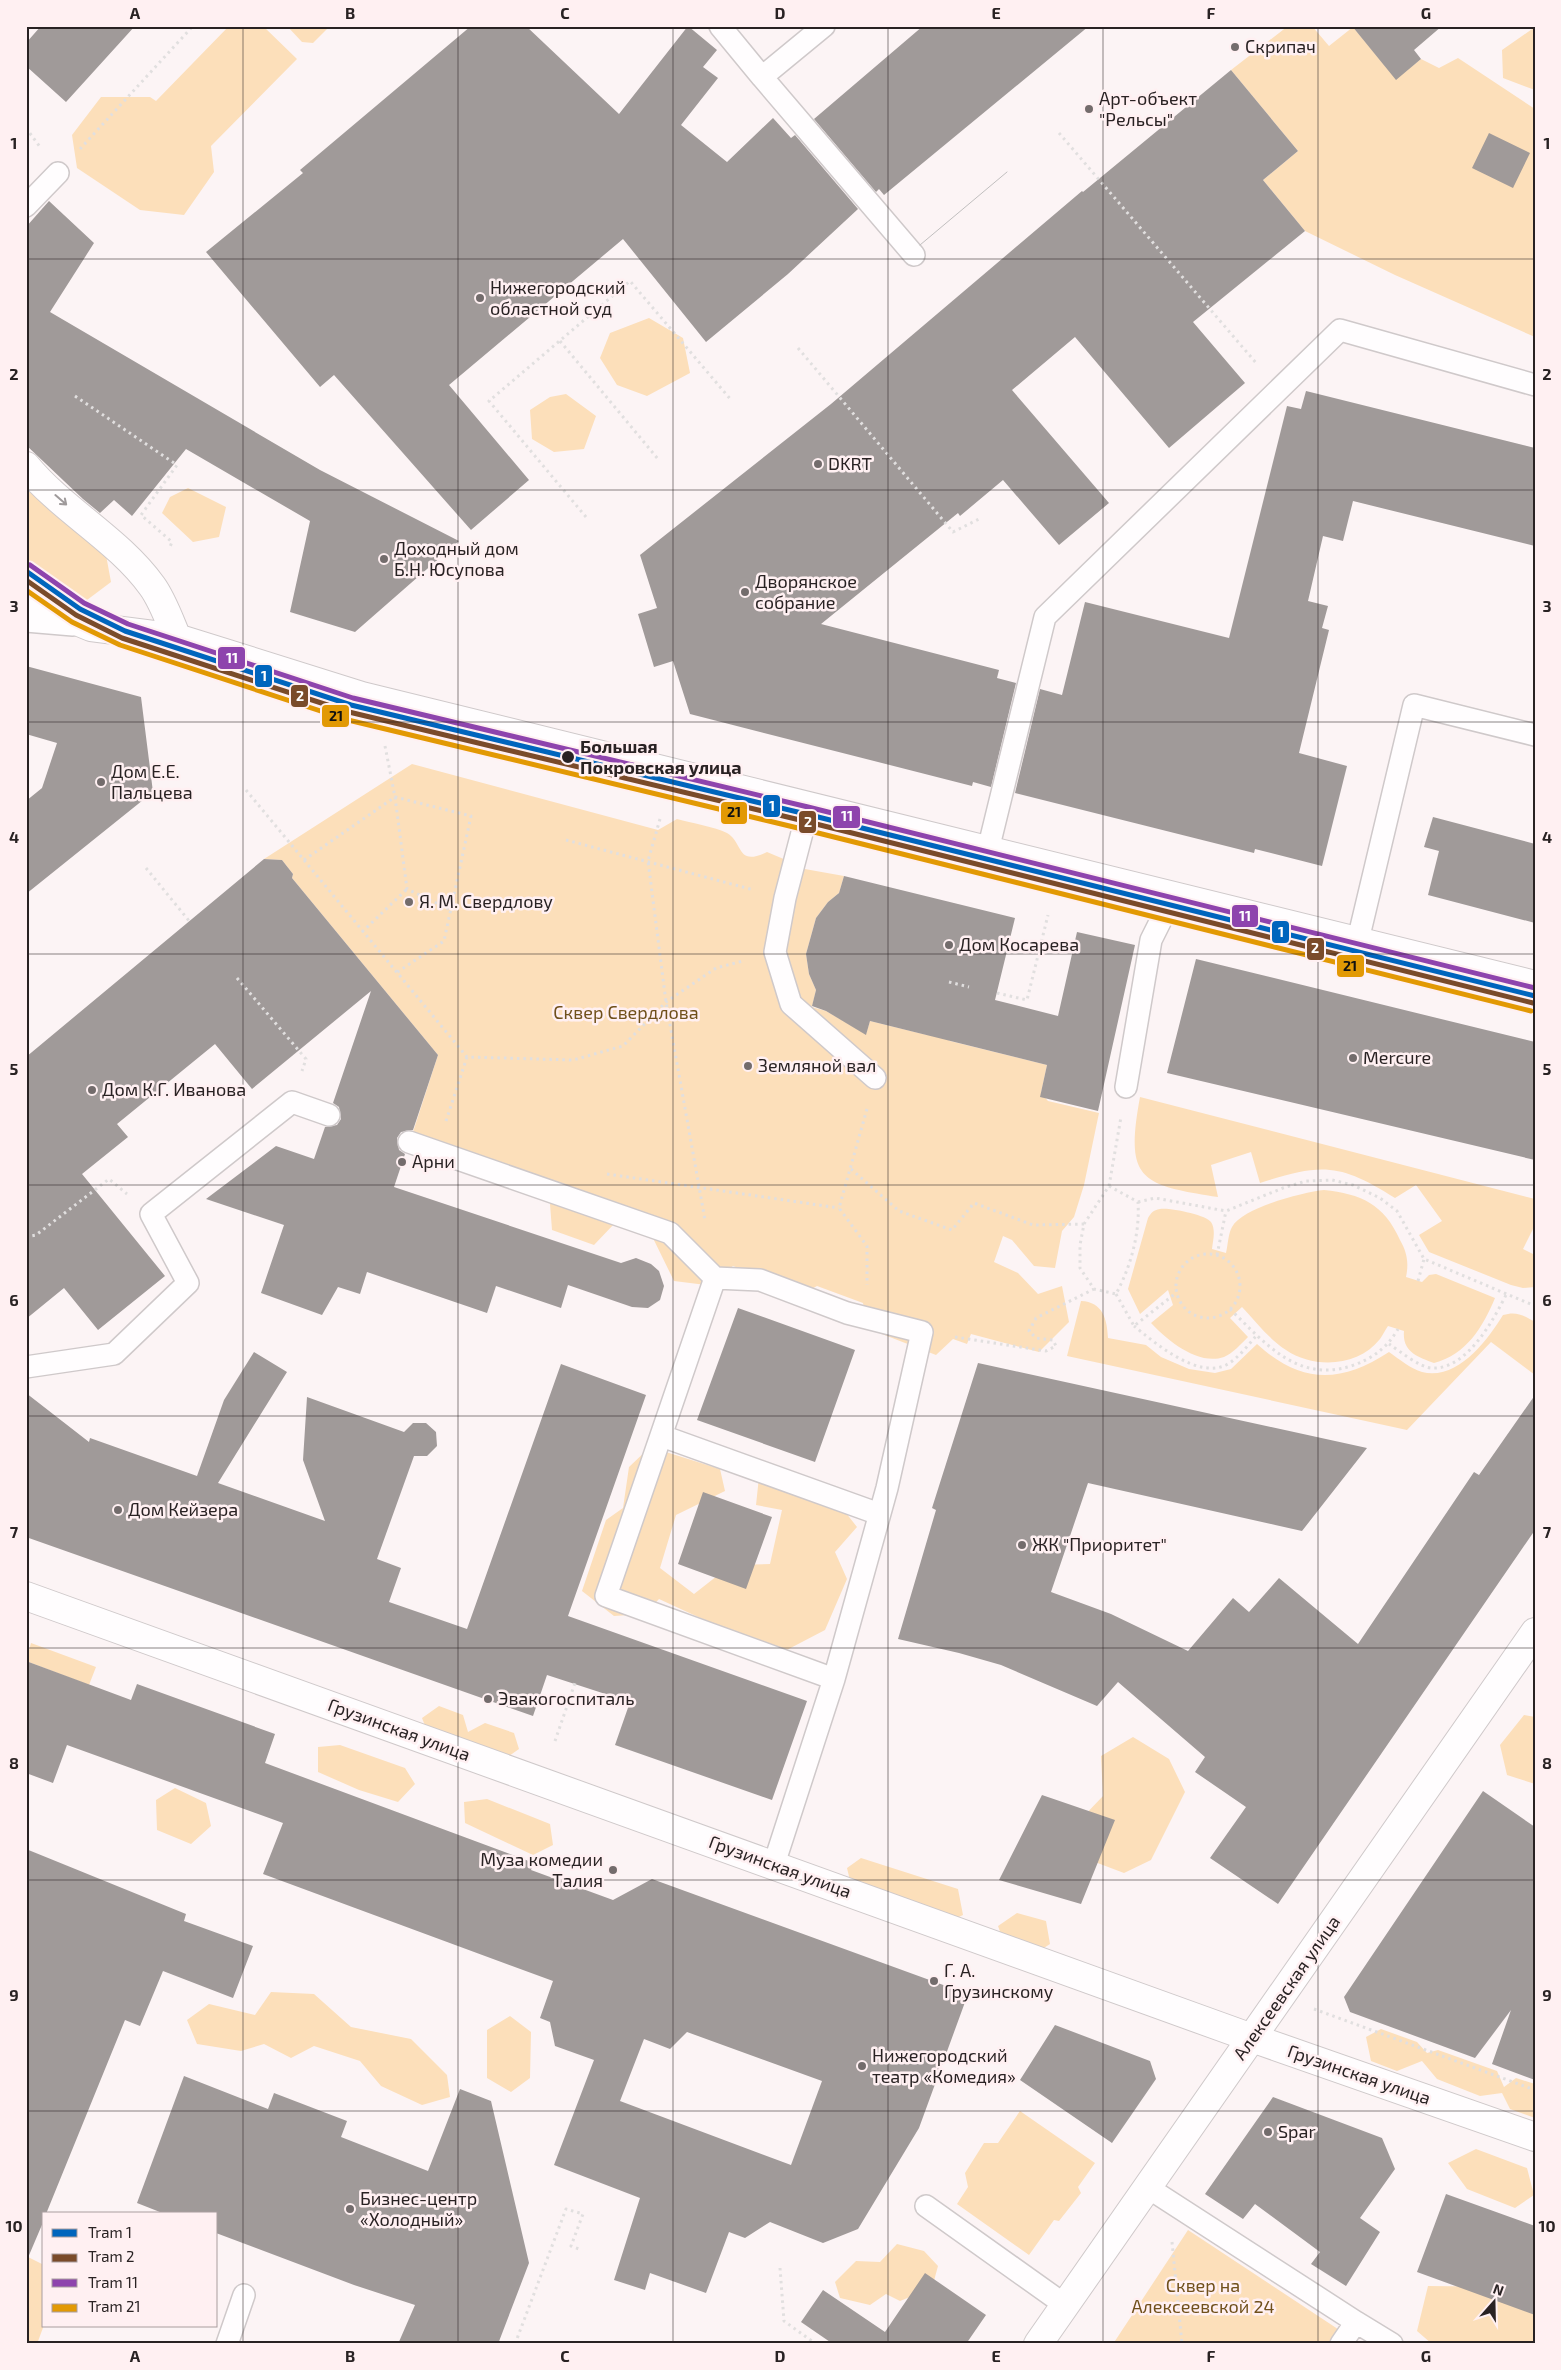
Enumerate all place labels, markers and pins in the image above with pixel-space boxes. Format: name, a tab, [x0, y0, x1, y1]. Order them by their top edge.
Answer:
place label: Скрипач	[1245, 35, 1316, 57]
marker: Скрипач	[1229, 41, 1241, 53]
place label: Арт-объект "Рельсы"	[1099, 87, 1197, 130]
marker: Арт-объект "Рельсы"	[1083, 103, 1095, 115]
place label: Нижегородский областной суд	[490, 276, 626, 319]
marker: Нижегородский областной суд	[474, 292, 486, 304]
place label: DKRT	[828, 452, 873, 474]
marker: DKRT	[812, 458, 824, 470]
place label: Доходный дом Б.Н. Юсупова	[394, 537, 519, 580]
marker: Доходный дом Б.Н. Юсупова	[378, 553, 390, 565]
place label: Дворянское собрание	[755, 570, 857, 613]
marker: Дворянское собрание	[739, 586, 751, 598]
place label: Большая Покровская улица	[580, 735, 742, 778]
marker: Большая Покровская улица	[560, 749, 576, 765]
place label: Дом Е.Е. Пальцева	[111, 760, 193, 803]
marker: Дом Е.Е. Пальцева	[95, 776, 107, 788]
place label: Я. М. Свердлову	[419, 890, 553, 912]
marker: Я. М. Свердлову	[403, 896, 415, 908]
place label: Дом Косарева	[959, 933, 1079, 955]
marker: Дом Косарева	[943, 939, 955, 951]
place label: Mercure	[1363, 1046, 1431, 1068]
marker: Mercure	[1347, 1052, 1359, 1064]
place label: Земляной вал	[758, 1054, 876, 1076]
marker: Земляной вал	[742, 1060, 754, 1072]
place label: Дом К.Г. Иванова	[102, 1078, 246, 1100]
marker: Дом К.Г. Иванова	[86, 1084, 98, 1096]
place label: Арни	[412, 1150, 455, 1172]
marker: Арни	[396, 1156, 408, 1168]
place label: Дом Кейзера	[128, 1498, 238, 1520]
marker: Дом Кейзера	[112, 1504, 124, 1516]
place label: ЖК "Приоритет"	[1032, 1533, 1167, 1555]
marker: ЖК "Приоритет"	[1016, 1539, 1028, 1551]
place label: Эвакогоспиталь	[498, 1687, 635, 1709]
marker: Эвакогоспиталь	[482, 1693, 494, 1705]
place label: Муза комедии Талия	[480, 1848, 603, 1891]
marker: Муза комедии Талия	[607, 1864, 619, 1876]
place label: Г. А. Грузинскому	[944, 1959, 1054, 2002]
marker: Г. А. Грузинскому	[928, 1975, 940, 1987]
place label: Нижегородский театр «Комедия»	[872, 2044, 1016, 2087]
marker: Нижегородский театр «Комедия»	[856, 2060, 868, 2072]
place label: Spar	[1278, 2120, 1316, 2142]
marker: Spar	[1262, 2126, 1274, 2138]
place label: Бизнес-центр «Холодный»	[360, 2187, 477, 2230]
marker: Бизнес-центр «Холодный»	[344, 2203, 356, 2215]

